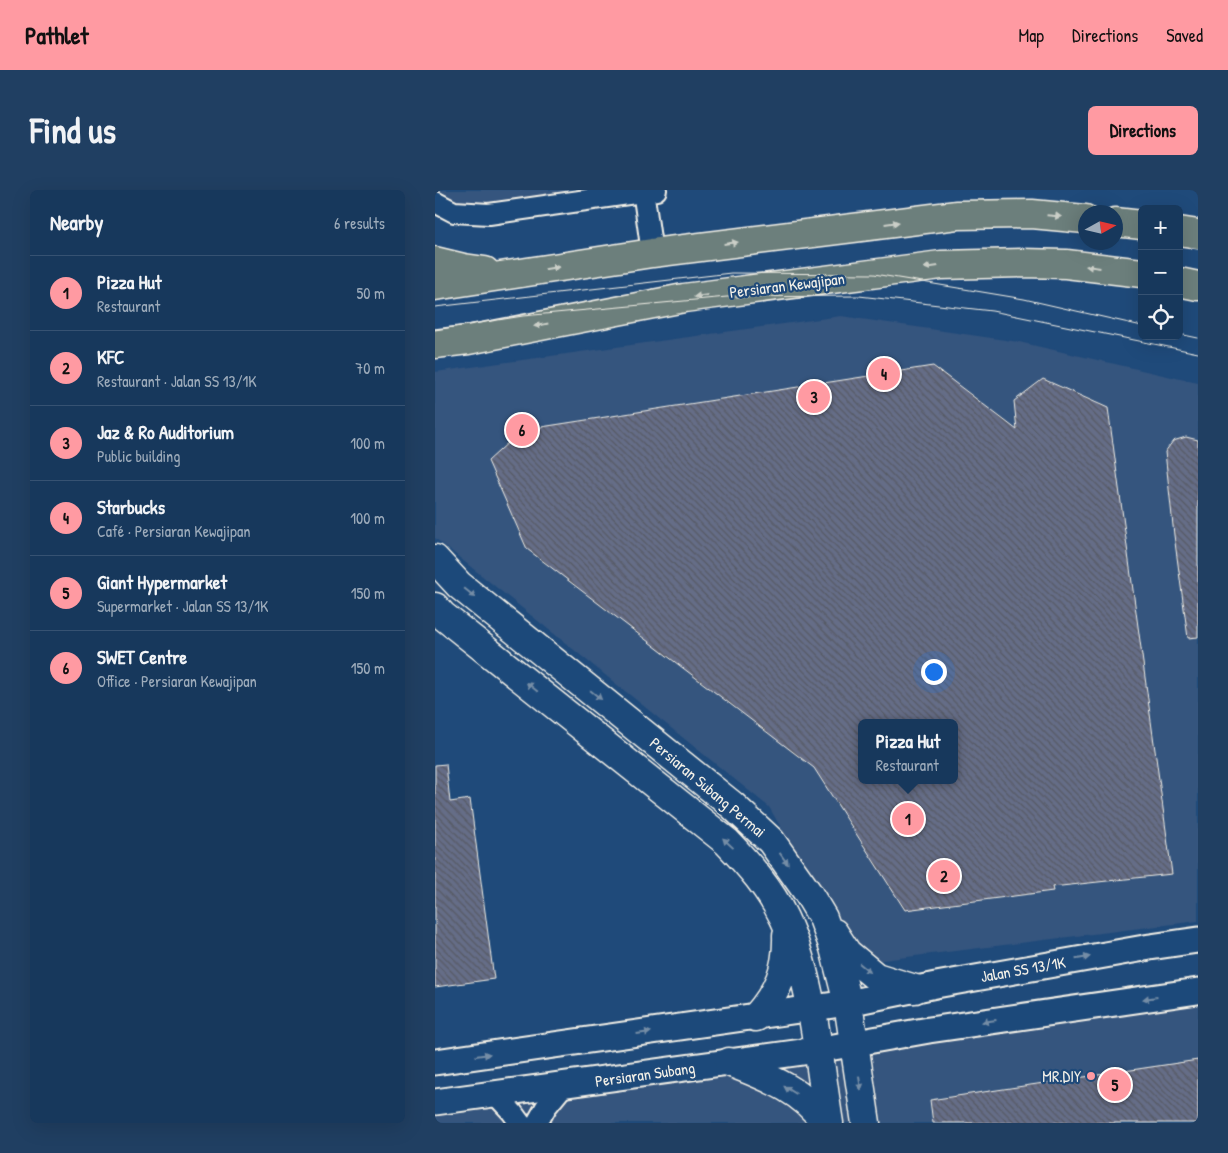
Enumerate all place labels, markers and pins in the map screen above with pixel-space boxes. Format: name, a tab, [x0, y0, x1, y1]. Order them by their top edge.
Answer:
pin: 4	[868, 355, 900, 393]
pin: 3	[798, 378, 830, 416]
pin: 6	[506, 411, 538, 449]
pin: 1	[892, 800, 924, 838]
pin: 2	[928, 857, 960, 895]
place label: MR.DIY	[1042, 1065, 1081, 1087]
pin: 5	[1099, 1066, 1131, 1104]
marker: MR.DIY	[1085, 1070, 1097, 1082]

